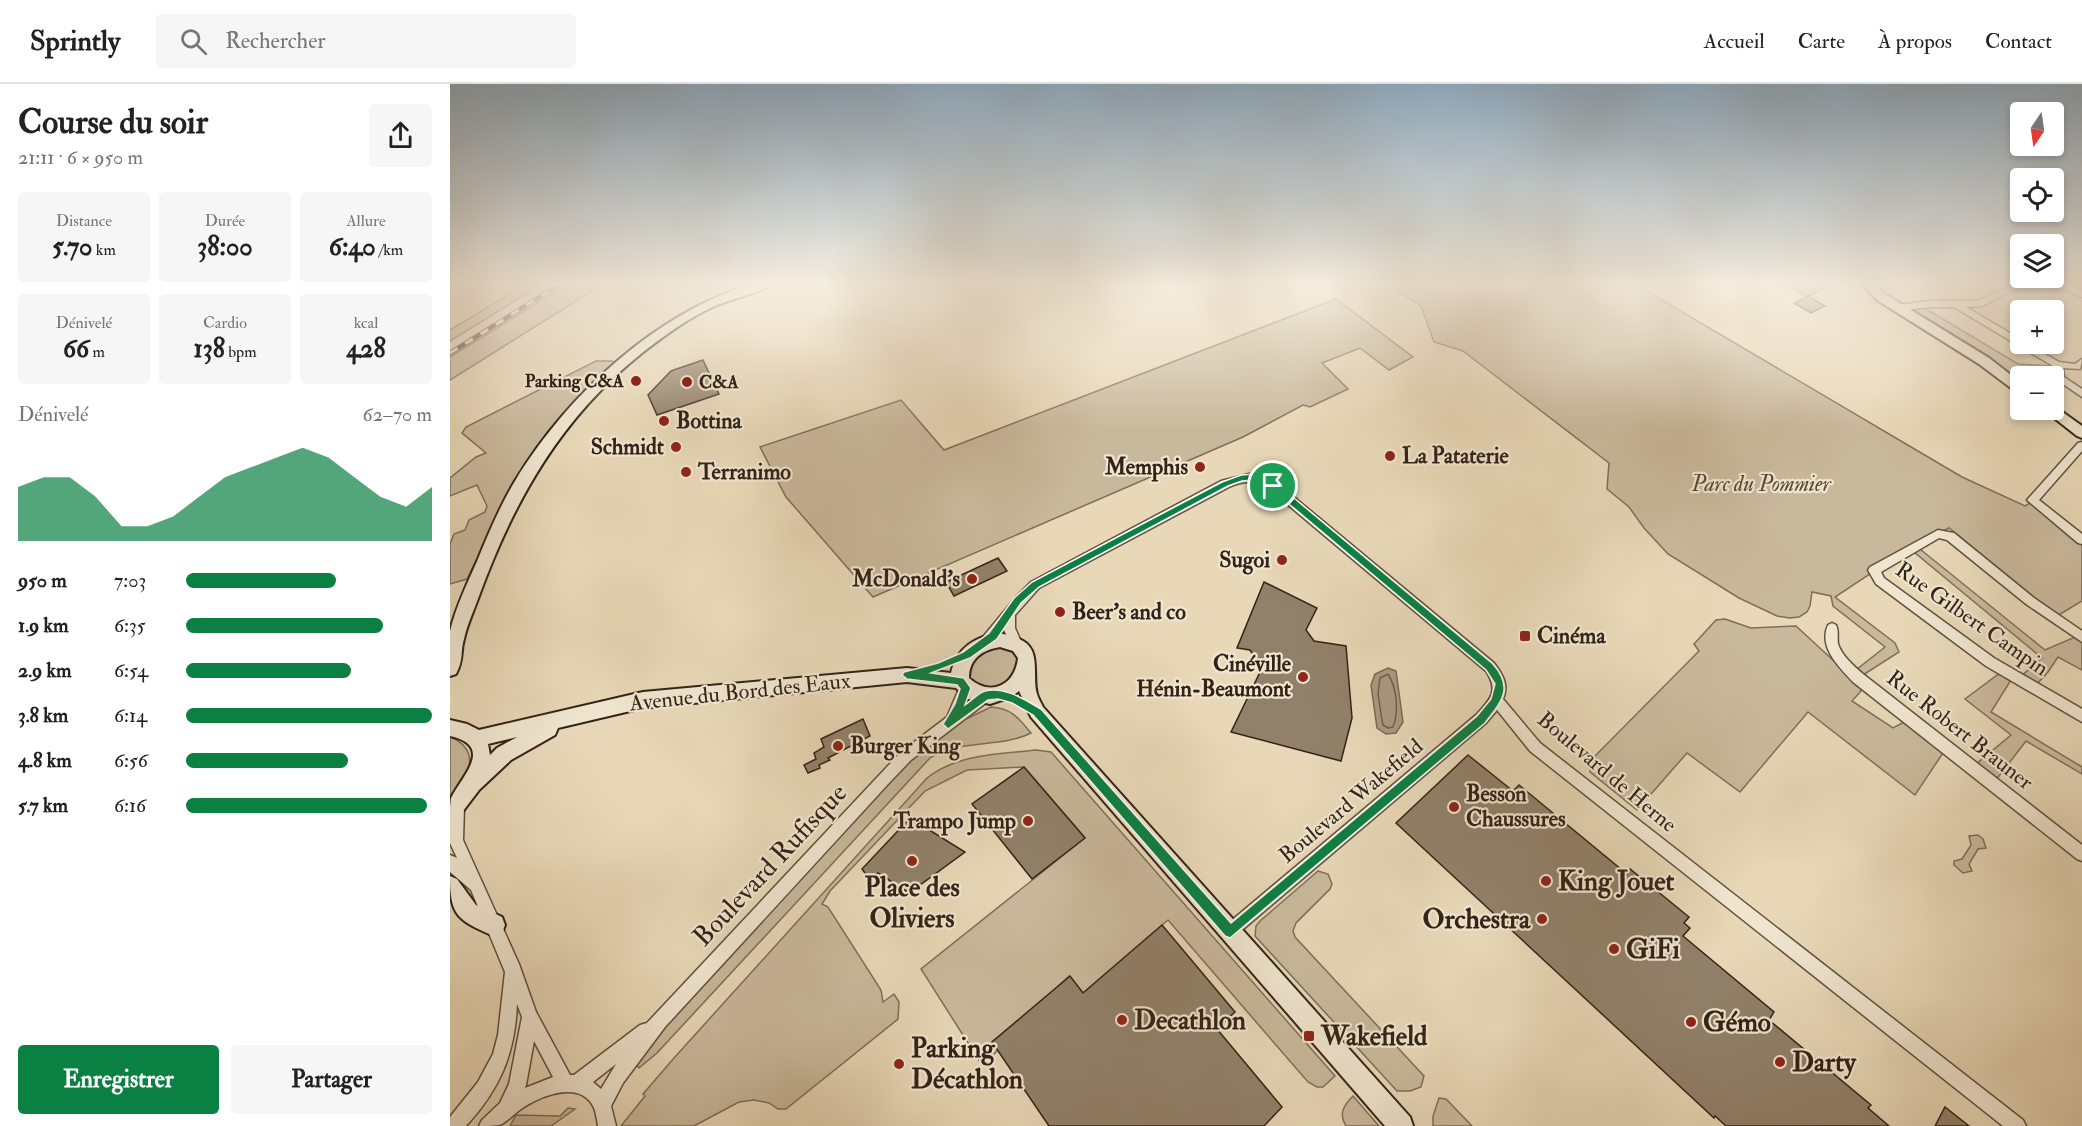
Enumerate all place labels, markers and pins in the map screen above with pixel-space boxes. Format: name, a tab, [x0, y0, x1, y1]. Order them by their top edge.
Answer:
place label: Parking C&A	[525, 370, 625, 393]
place label: C&A	[699, 371, 739, 394]
marker: Parking C&A	[629, 374, 643, 388]
marker: C&A	[680, 375, 694, 389]
place label: Bottina	[676, 407, 742, 435]
marker: Bottina	[657, 414, 671, 428]
place label: Schmidt	[591, 433, 665, 461]
marker: Schmidt	[669, 440, 683, 454]
place label: La Pataterie	[1402, 442, 1509, 470]
marker: La Pataterie	[1383, 449, 1397, 463]
place label: Memphis	[1104, 453, 1188, 482]
place label: Terranimo	[697, 458, 791, 486]
marker: Memphis	[1193, 460, 1207, 474]
pin	[1247, 460, 1298, 511]
marker: Terranimo	[679, 465, 693, 479]
place label: Sugoi	[1219, 546, 1270, 575]
marker: Sugoi	[1275, 553, 1289, 567]
place label: McDonald's	[851, 565, 960, 593]
marker: McDonald's	[965, 572, 979, 586]
place label: Beer's and co	[1072, 598, 1186, 626]
marker: Beer's and co	[1053, 605, 1067, 619]
place label: Cinéma	[1537, 622, 1606, 650]
marker: Cinéma	[1518, 629, 1532, 643]
place label: Cinéville Hénin-Beaumont	[1136, 650, 1292, 703]
marker: Cinéville Hénin-Beaumont	[1296, 670, 1310, 684]
place label: Burger King	[850, 732, 961, 761]
marker: Burger King	[831, 739, 845, 753]
place label: Besson Chaussures	[1466, 780, 1566, 833]
marker: Besson Chaussures	[1447, 800, 1461, 814]
place label: Trampo Jump	[892, 807, 1016, 836]
marker: Trampo Jump	[1021, 814, 1035, 828]
marker: Place des Oliviers	[905, 854, 919, 868]
place label: King Jouet	[1558, 865, 1675, 899]
place label: Place des Oliviers	[864, 871, 960, 935]
marker: King Jouet	[1539, 874, 1553, 888]
place label: Orchestra	[1423, 903, 1531, 936]
marker: Orchestra	[1535, 912, 1549, 926]
place label: GiFi	[1626, 933, 1680, 966]
marker: GiFi	[1607, 942, 1621, 956]
place label: Decathlon	[1134, 1004, 1246, 1037]
place label: Gémo	[1703, 1006, 1771, 1039]
marker: Decathlon	[1115, 1013, 1129, 1027]
marker: Gémo	[1684, 1015, 1698, 1029]
place label: Wakefield	[1320, 1020, 1428, 1053]
marker: Wakefield	[1302, 1029, 1316, 1043]
place label: Parking Décathlon	[911, 1032, 1023, 1096]
place label: Darty	[1792, 1046, 1857, 1080]
marker: Darty	[1773, 1055, 1787, 1069]
marker: Parking Décathlon	[892, 1057, 906, 1071]

